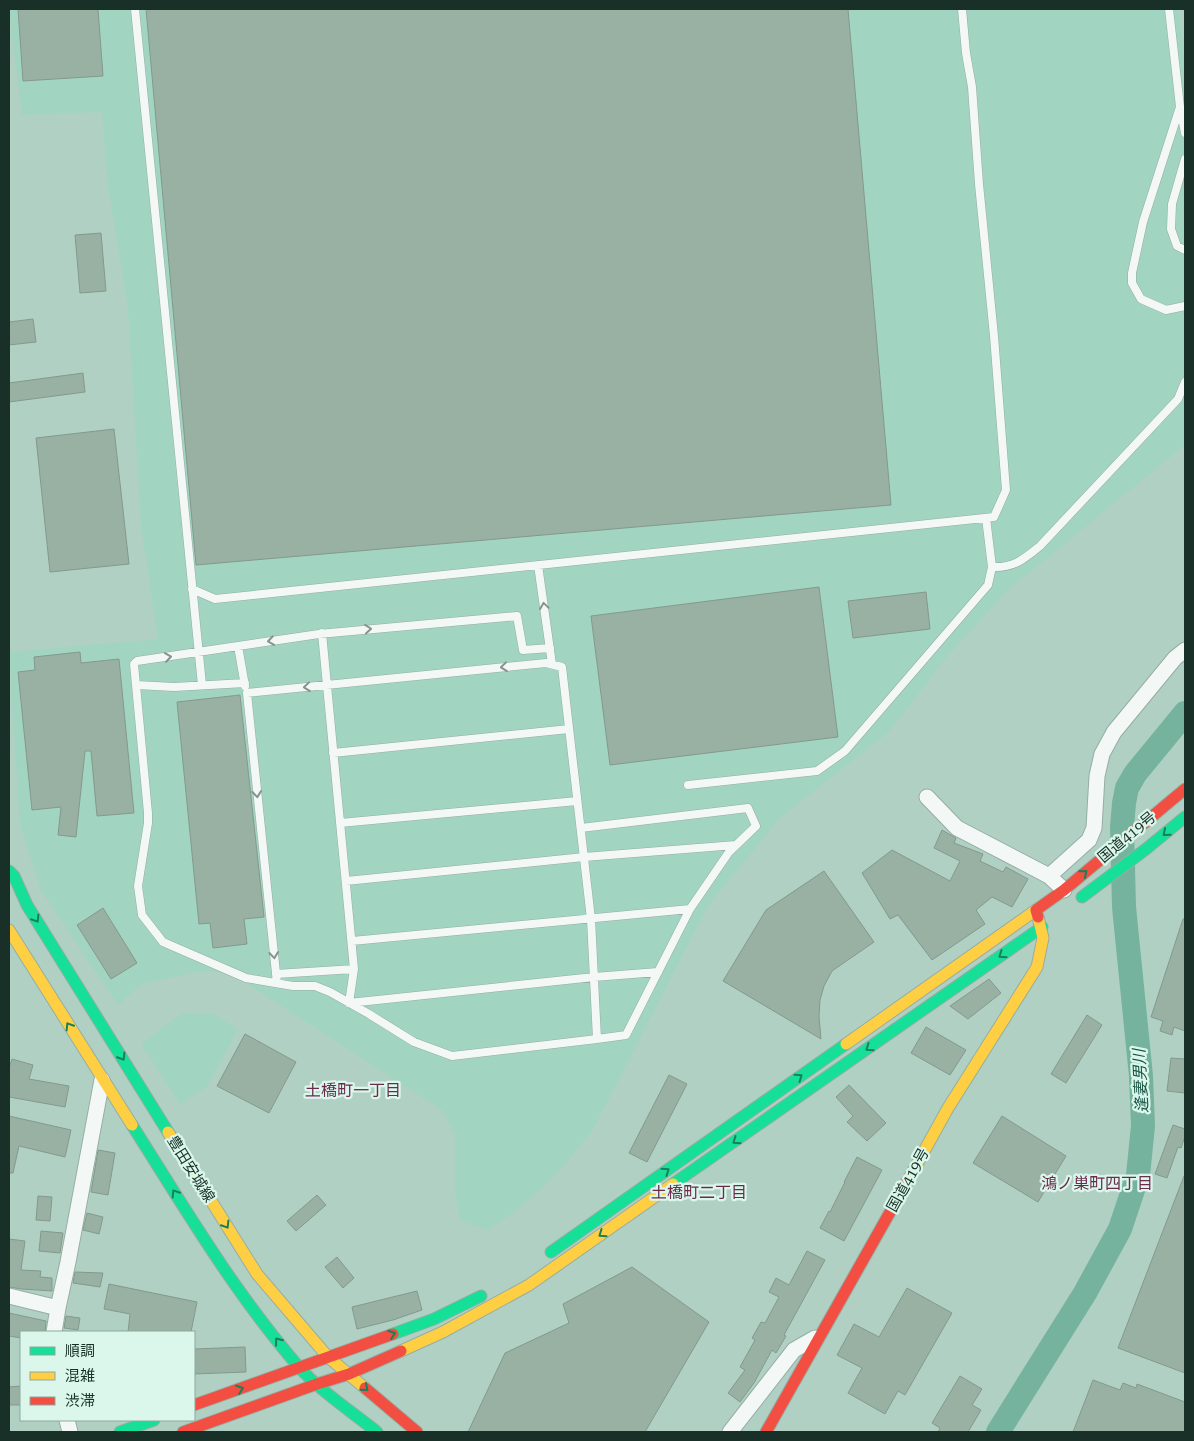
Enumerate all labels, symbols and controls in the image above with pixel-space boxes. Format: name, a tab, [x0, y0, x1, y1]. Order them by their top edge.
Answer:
one-way arrow	[539, 602, 550, 610]
one-way arrow	[364, 624, 372, 635]
one-way arrow	[266, 636, 275, 646]
one-way arrow	[164, 652, 172, 662]
one-way arrow	[499, 661, 507, 672]
one-way arrow	[303, 681, 311, 692]
one-way arrow	[251, 790, 262, 798]
street label: 国道419号	[1094, 808, 1160, 866]
one-way arrow	[1162, 827, 1171, 836]
one-way arrow	[1078, 871, 1087, 879]
one-way arrow	[30, 914, 40, 923]
one-way arrow	[998, 949, 1008, 958]
one-way arrow	[268, 952, 279, 960]
one-way arrow	[66, 1022, 76, 1031]
one-way arrow	[865, 1042, 875, 1051]
water label: 逢妻男川	[1129, 1047, 1152, 1113]
one-way arrow	[116, 1052, 125, 1061]
one-way arrow	[793, 1074, 803, 1083]
district label: 土橋町一丁目	[305, 1081, 401, 1100]
street label: 豊田安城線	[163, 1132, 219, 1206]
one-way arrow	[732, 1135, 741, 1144]
street label: 国道419号	[883, 1145, 933, 1215]
one-way arrow	[660, 1168, 670, 1177]
district label: 鴻ノ巣町四丁目	[1041, 1174, 1153, 1193]
district label: 土橋町二丁目	[651, 1183, 747, 1202]
one-way arrow	[171, 1189, 181, 1198]
one-way arrow	[220, 1220, 230, 1229]
one-way arrow	[598, 1228, 608, 1237]
one-way arrow	[388, 1330, 396, 1340]
legend	[20, 1331, 195, 1421]
one-way arrow	[274, 1337, 283, 1346]
text: 順調	[65, 1342, 95, 1360]
text: 混雑	[65, 1367, 95, 1385]
one-way arrow	[359, 1382, 368, 1391]
one-way arrow	[235, 1385, 243, 1395]
text: 渋滞	[65, 1392, 95, 1410]

